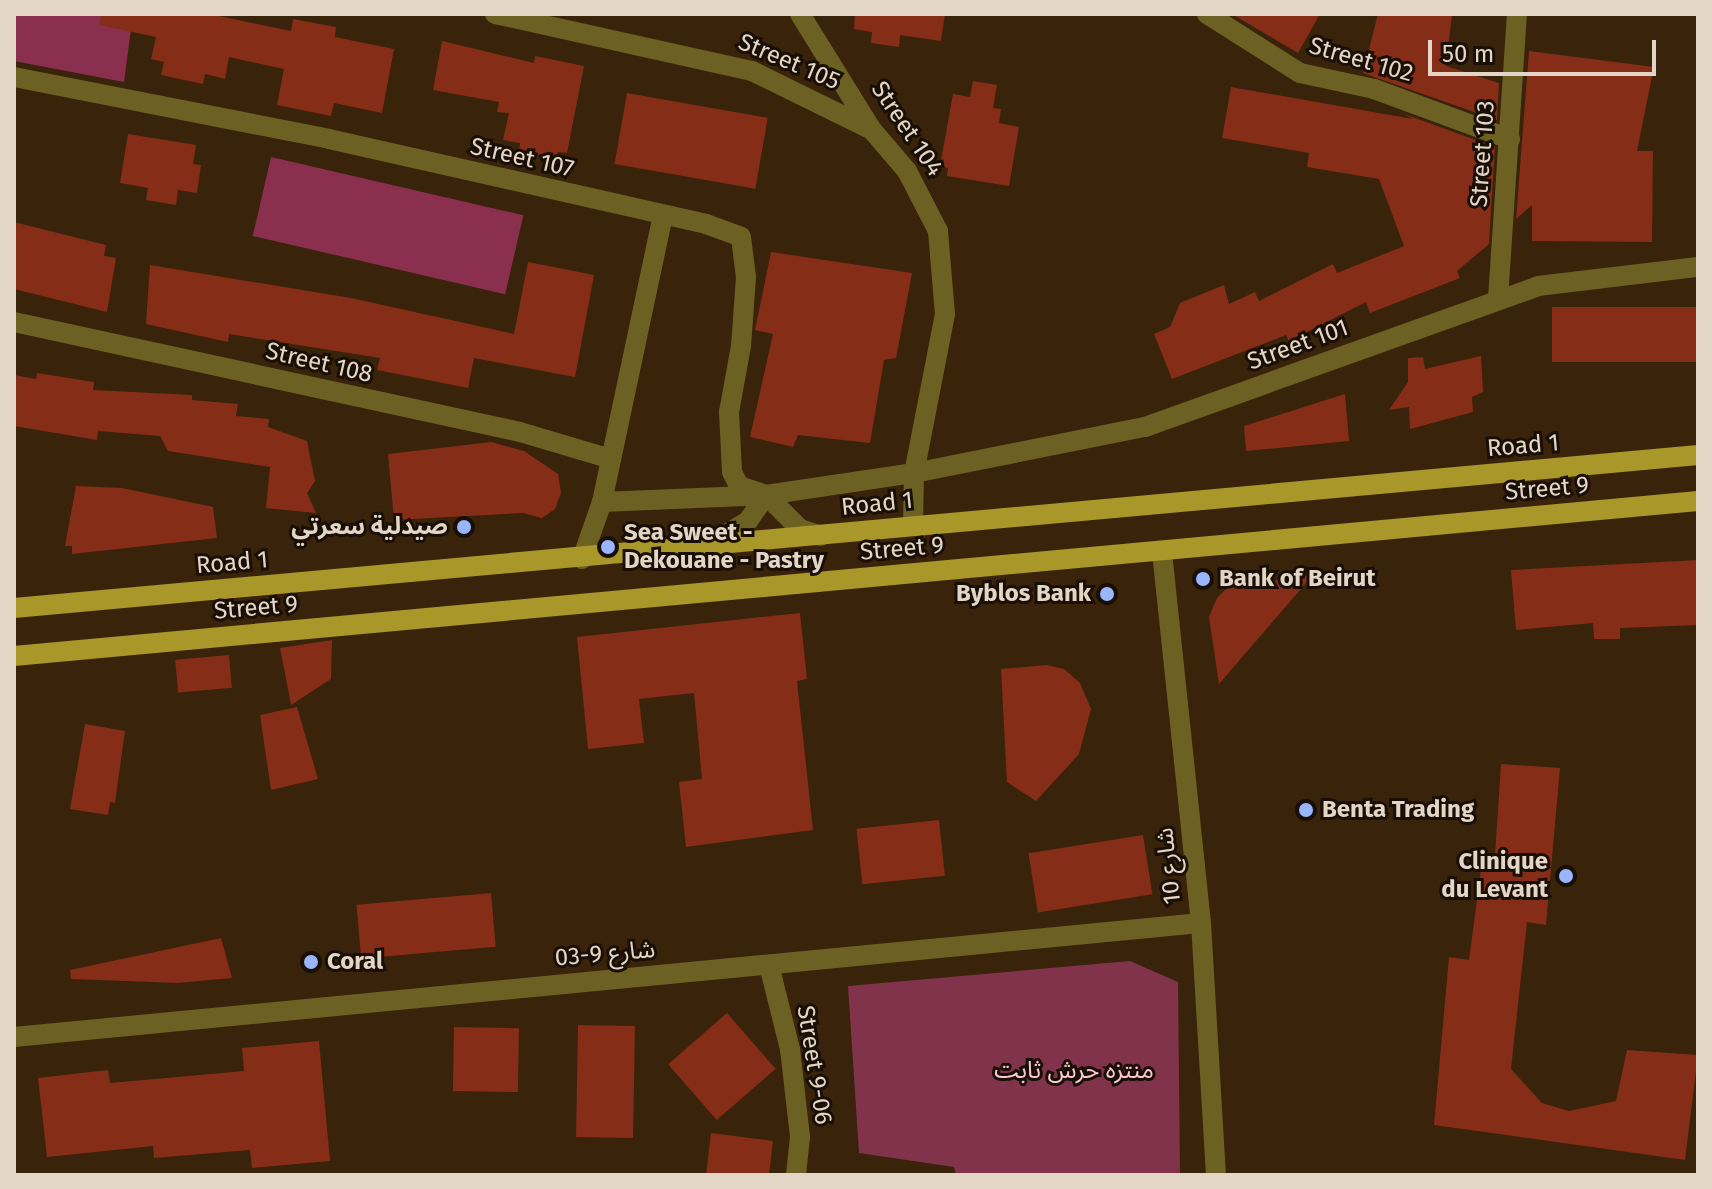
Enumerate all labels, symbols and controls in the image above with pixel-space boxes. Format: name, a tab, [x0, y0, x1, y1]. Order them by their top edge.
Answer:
scale bar	[1432, 24, 1660, 74]
street label: Street 105	[734, 28, 844, 96]
street label: Street 102	[1306, 31, 1416, 89]
text: 50 m	[1442, 40, 1494, 68]
street label: Street 104	[865, 76, 949, 182]
street label: Street 103	[1465, 100, 1501, 208]
street label: Street 107	[467, 132, 577, 184]
street label: Street 101	[1244, 314, 1352, 376]
street label: Street 108	[263, 337, 375, 389]
street label: Road 1	[1486, 429, 1560, 463]
street label: Street 9	[1504, 471, 1590, 507]
street label: Road 1	[840, 486, 914, 522]
place label: صيدلية سعرتي	[291, 513, 448, 541]
marker: صيدلية سعرتي	[455, 518, 473, 536]
place label: Sea Sweet - Dekouane - Pastry	[624, 519, 824, 575]
street label: Street 9	[859, 531, 945, 567]
marker: Sea Sweet - Dekouane - Pastry	[599, 538, 617, 556]
street label: Road 1	[195, 546, 269, 580]
place label: Bank of Beirut	[1219, 565, 1375, 593]
marker: Bank of Beirut	[1194, 570, 1212, 588]
place label: Byblos Bank	[956, 580, 1091, 608]
marker: Byblos Bank	[1098, 585, 1116, 603]
street label: Street 9	[213, 590, 299, 626]
place label: Benta Trading	[1322, 796, 1474, 824]
marker: Benta Trading	[1297, 801, 1315, 819]
street label: شارع 10	[1151, 826, 1187, 906]
place label: Clinique du Levant	[1441, 848, 1548, 904]
marker: Clinique du Levant	[1555, 865, 1577, 887]
street label: شارع 9-03	[554, 935, 656, 973]
place label: Coral	[327, 948, 383, 976]
marker: Coral	[302, 953, 320, 971]
street label: Street 9-06	[790, 1004, 838, 1126]
park label: منتزه حرش ثابت	[994, 1057, 1154, 1085]

